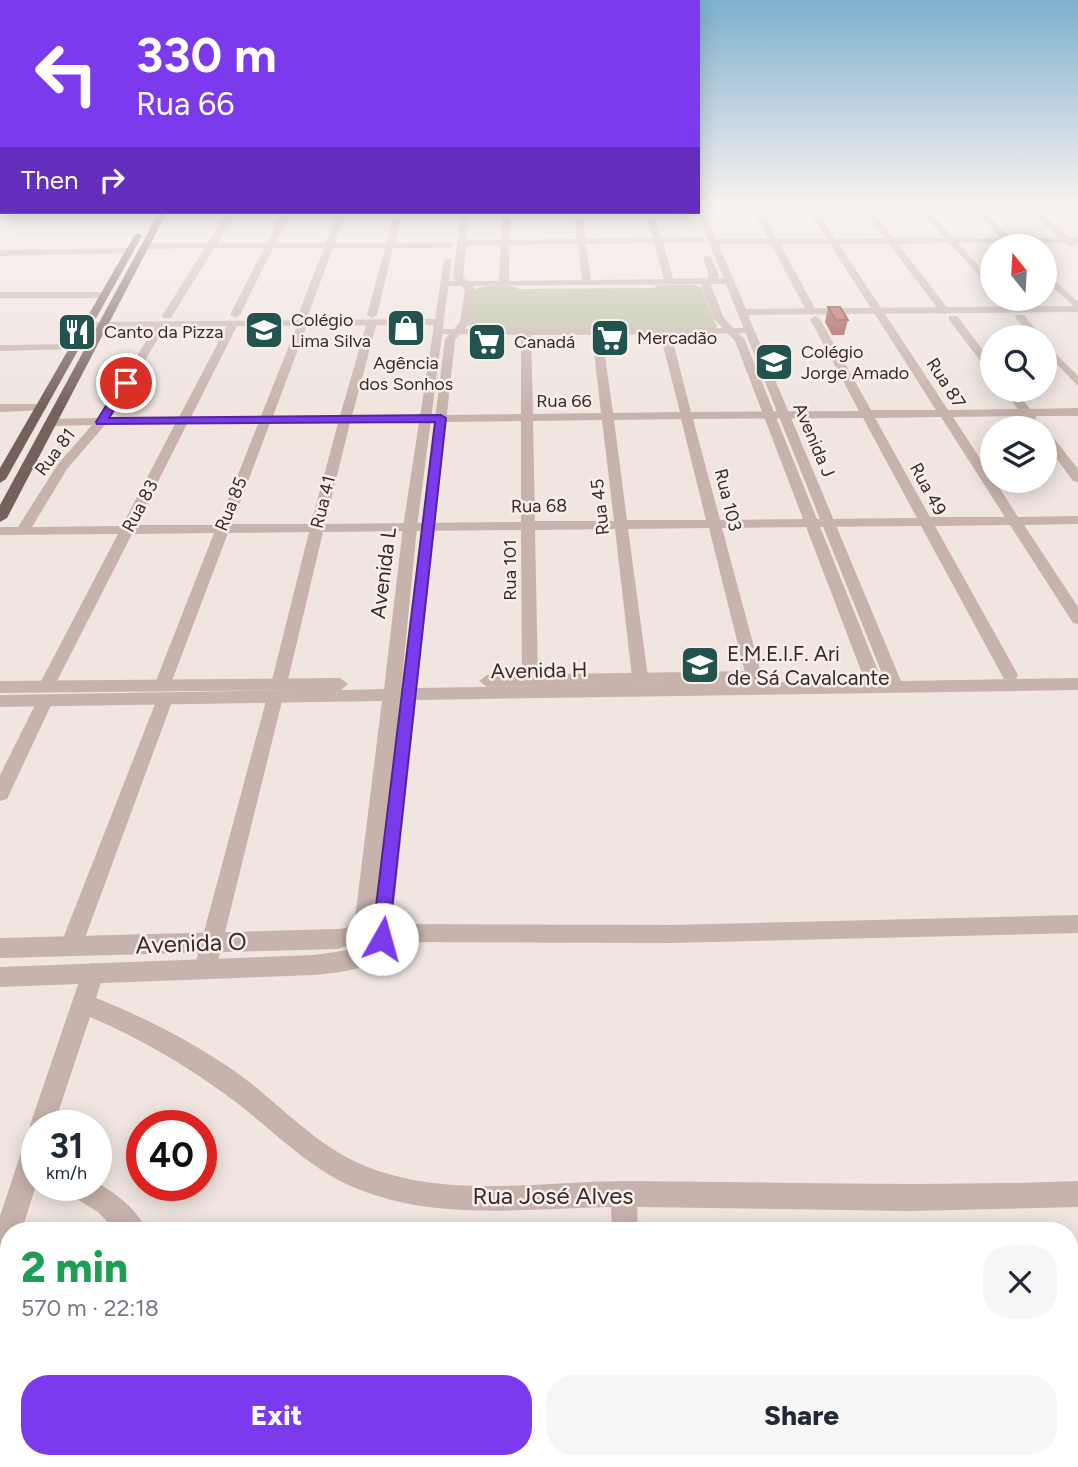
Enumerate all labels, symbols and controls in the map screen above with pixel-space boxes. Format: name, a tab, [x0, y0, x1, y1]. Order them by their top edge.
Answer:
text: 330 m	[136, 25, 277, 84]
icon: left	[21, 28, 112, 119]
text: Rua 66	[136, 85, 234, 123]
icon: right	[93, 161, 131, 199]
text: Then	[21, 164, 79, 196]
north arrow	[980, 234, 1057, 312]
map controls	[980, 234, 1057, 493]
shop icon: Agência dos Sonhos	[385, 307, 427, 349]
school or university icon: Colégio Lima Silva	[243, 309, 285, 351]
place label: Colégio Lima Silva	[291, 309, 371, 352]
restaurant icon: Canto da Pizza	[56, 311, 98, 353]
supermarket icon: Mercadão	[589, 317, 631, 359]
place label: Canto da Pizza	[104, 321, 223, 343]
supermarket icon: Canadá	[466, 321, 508, 363]
button: search	[980, 325, 1057, 402]
place label: Mercadão	[637, 327, 717, 349]
place label: Canadá	[514, 331, 575, 353]
school or university icon: Colégio Jorge Amado	[753, 341, 795, 383]
place label: Colégio Jorge Amado	[801, 341, 909, 384]
place label: Agência dos Sonhos	[359, 352, 453, 395]
pin	[96, 353, 156, 413]
street label: Rua 87	[922, 354, 971, 413]
icon: arrive	[107, 364, 145, 402]
street label: Rua 66	[536, 390, 592, 412]
street label: Avenida J	[789, 400, 839, 480]
button: layers	[980, 416, 1057, 493]
street label: Rua 81	[30, 424, 80, 480]
street label: Rua 49	[905, 459, 951, 519]
street label: Rua 103	[710, 466, 746, 534]
street label: Rua 41	[306, 473, 340, 531]
street label: Rua 85	[210, 474, 252, 534]
street label: Rua 83	[117, 476, 163, 536]
street label: Rua 45	[586, 478, 614, 536]
street label: Rua 68	[511, 495, 567, 517]
street label: Avenida L	[365, 526, 401, 620]
street label: Rua 101	[499, 539, 521, 601]
place label: E.M.E.I.F. Ari de Sá Cavalcante	[727, 641, 890, 690]
school or university icon: E.M.E.I.F. Ari de Sá Cavalcante	[679, 644, 721, 686]
street label: Avenida H	[490, 657, 588, 683]
position arrow	[345, 902, 419, 976]
street label: Avenida O	[135, 927, 247, 959]
speed limit sign: 40	[126, 1110, 217, 1201]
text: 31	[49, 1125, 84, 1167]
text: km/h	[46, 1162, 87, 1184]
street label: Rua José Alves	[472, 1181, 634, 1210]
text: 2 min	[21, 1242, 128, 1293]
button: close	[983, 1245, 1057, 1319]
text: 570 m · 22:18	[21, 1294, 159, 1322]
button: Exit	[21, 1375, 532, 1455]
button: Share	[546, 1375, 1057, 1455]

